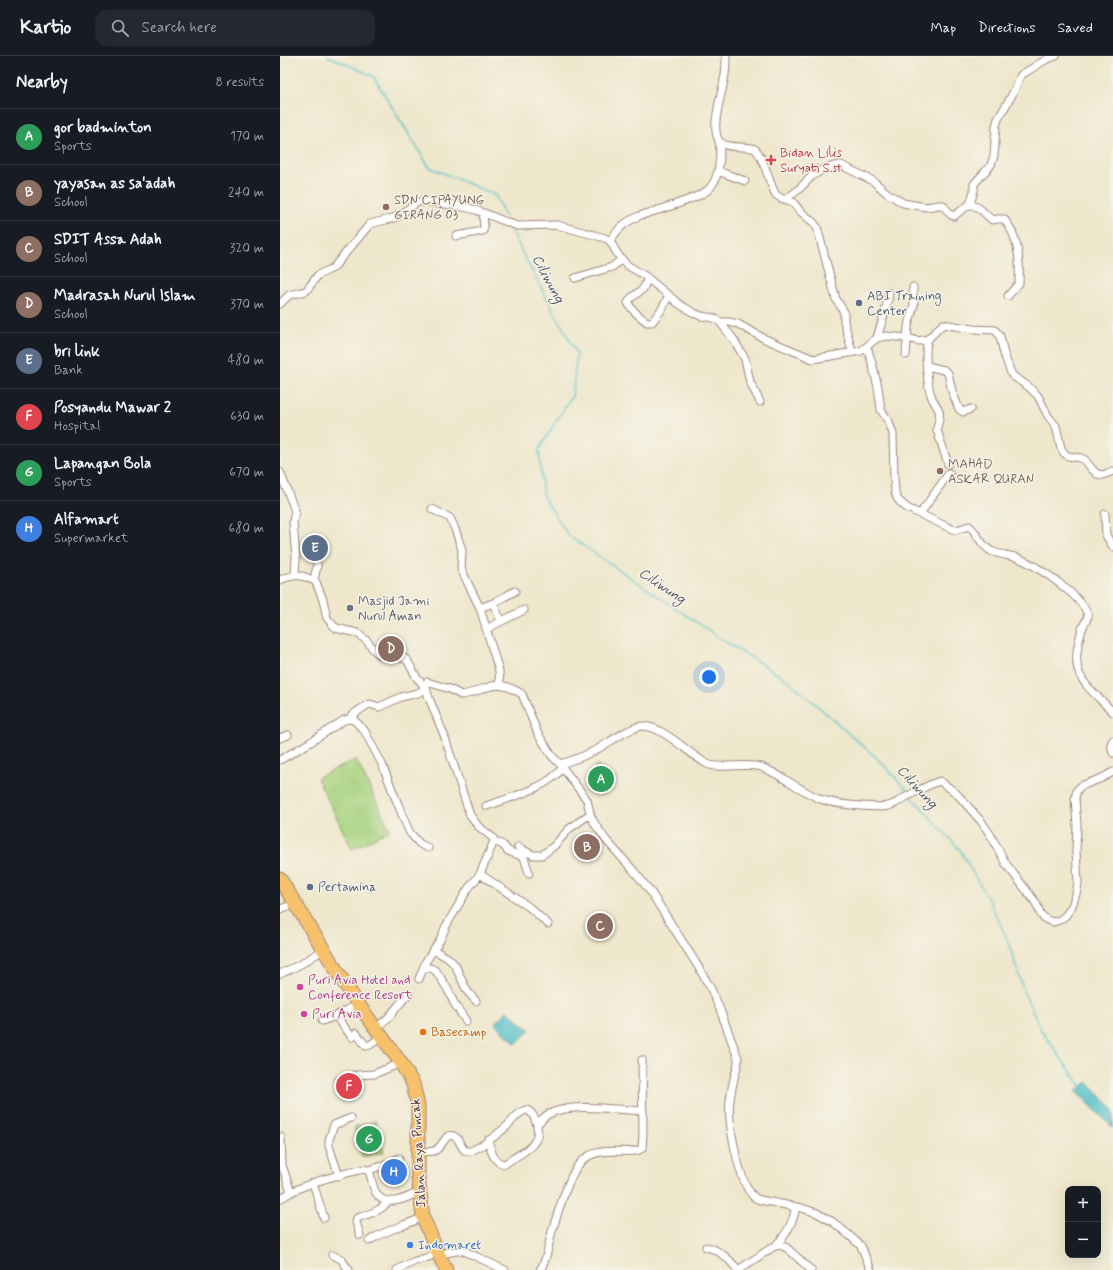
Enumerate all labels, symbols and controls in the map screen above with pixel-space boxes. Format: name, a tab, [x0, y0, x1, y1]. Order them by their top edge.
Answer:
search box	[95, 10, 375, 46]
text: Kartio	[20, 15, 71, 40]
icon: search	[109, 17, 131, 39]
text: Search here	[141, 18, 217, 38]
text: Map	[930, 19, 956, 37]
text: Directions	[978, 19, 1036, 37]
text: Saved	[1058, 19, 1093, 37]
text: Nearby	[16, 71, 68, 93]
text: 8 results	[216, 74, 264, 91]
text: gor badminton	[54, 118, 152, 138]
text: A	[25, 128, 33, 145]
text: 170 m	[230, 128, 264, 145]
text: Sports	[54, 138, 92, 155]
place label: Bidan Lilis Suryati S.st	[780, 145, 842, 177]
marker: Bidan Lilis Suryati S.st	[765, 154, 777, 166]
text: yayasan as sa'adah	[54, 174, 175, 194]
text: B	[25, 184, 33, 201]
text: 240 m	[228, 184, 264, 201]
place label: SDN CIPAYUNG GIRANG 03	[394, 192, 485, 224]
text: School	[54, 194, 88, 211]
marker: SDN CIPAYUNG GIRANG 03	[381, 202, 391, 212]
text: SDIT Assa Adah	[54, 230, 162, 250]
text: C	[24, 240, 34, 257]
text: 320 m	[230, 240, 264, 257]
text: School	[54, 250, 88, 267]
water label: Ciliwung	[526, 252, 569, 308]
text: Madrasah Nurul Islam	[54, 286, 196, 306]
place label: ABI Training Center	[867, 288, 942, 320]
text: D	[25, 296, 33, 313]
text: 370 m	[230, 296, 264, 313]
marker: ABI Training Center	[854, 298, 864, 308]
text: School	[54, 306, 88, 323]
text: bri link	[54, 342, 100, 362]
text: E	[25, 352, 33, 369]
text: 480 m	[228, 352, 264, 369]
text: Bank	[54, 362, 83, 379]
text: Posyandu Mawar 2	[54, 398, 171, 418]
text: F	[26, 408, 32, 425]
text: 630 m	[230, 408, 264, 425]
text: Hospital	[54, 418, 100, 435]
text: Lapangan Bola	[54, 454, 151, 474]
place label: MAHAD ASKAR QURAN	[948, 456, 1035, 488]
text: G	[25, 464, 33, 481]
text: 670 m	[229, 464, 264, 481]
marker: MAHAD ASKAR QURAN	[935, 466, 945, 476]
text: Sports	[54, 474, 92, 491]
text: Alfamart	[54, 510, 119, 530]
text: H	[25, 520, 33, 537]
text: 680 m	[229, 520, 264, 537]
text: Supermarket	[54, 530, 128, 547]
pin: E	[302, 533, 328, 563]
water label: Ciliwung	[634, 564, 689, 610]
place label: Masjid Jami Nurul Aman	[358, 593, 429, 625]
marker: Masjid Jami Nurul Aman	[345, 603, 355, 613]
pin: D	[378, 634, 404, 664]
your location	[699, 667, 719, 687]
water label: Ciliwung	[891, 762, 942, 814]
pin: A	[588, 764, 614, 794]
pin: B	[574, 832, 600, 862]
place label: Pertamina	[318, 879, 376, 896]
marker: Pertamina	[305, 882, 315, 892]
pin: C	[587, 911, 613, 941]
place label: Puri Avia Hotel and Conference Resort	[308, 972, 412, 1004]
marker: Puri Avia Hotel and Conference Resort	[295, 982, 305, 992]
place label: Puri Avia	[312, 1006, 362, 1023]
marker: Puri Avia	[299, 1009, 309, 1019]
place label: Basecamp	[431, 1024, 487, 1041]
marker: Basecamp	[418, 1027, 428, 1037]
pin: F	[336, 1071, 362, 1101]
street label: Jalan Raya Puncak	[408, 1097, 430, 1208]
pin: G	[356, 1124, 382, 1154]
pin: H	[381, 1157, 407, 1187]
map controls	[1065, 1186, 1101, 1258]
button: +	[1065, 1186, 1101, 1222]
button: −	[1065, 1222, 1101, 1258]
place label: Indomaret	[418, 1237, 481, 1254]
marker: Indomaret	[405, 1240, 415, 1250]

